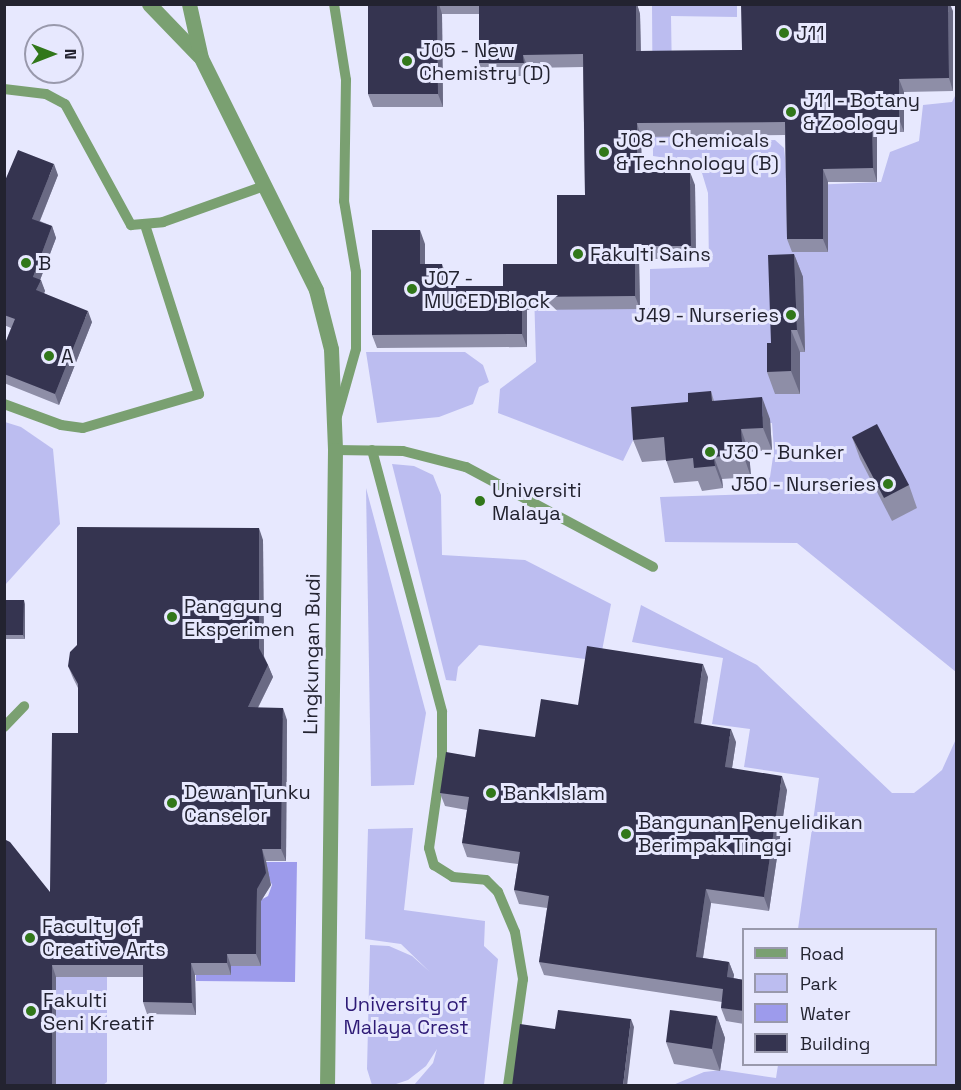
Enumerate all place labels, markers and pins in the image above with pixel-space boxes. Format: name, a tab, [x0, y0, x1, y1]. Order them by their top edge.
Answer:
place label: J11	[796, 21, 825, 45]
marker: J11	[777, 26, 791, 40]
place label: J05 - New Chemistry (D)	[419, 38, 551, 85]
marker: J05 - New Chemistry (D)	[400, 54, 414, 68]
place label: J11 - Botany & Zoology	[803, 88, 921, 135]
marker: J11 - Botany & Zoology	[784, 105, 798, 119]
place label: J08 - Chemicals & Technology (B)	[616, 128, 779, 175]
marker: J08 - Chemicals & Technology (B)	[597, 145, 611, 159]
place label: Fakulti Sains	[590, 242, 711, 266]
marker: Fakulti Sains	[571, 247, 585, 261]
place label: B	[38, 251, 51, 275]
marker: B	[19, 256, 33, 270]
place label: J07 - MUCED Block	[424, 266, 550, 313]
marker: J07 - MUCED Block	[405, 282, 419, 296]
place label: J49 - Nurseries	[633, 303, 779, 327]
marker: J49 - Nurseries	[784, 308, 798, 322]
place label: A	[61, 344, 74, 368]
marker: A	[42, 349, 56, 363]
place label: J30 - Bunker	[722, 440, 845, 464]
marker: J30 - Bunker	[703, 445, 717, 459]
place label: J50 - Nurseries	[730, 472, 876, 496]
marker: J50 - Nurseries	[881, 477, 895, 491]
place label: Universiti Malaya	[492, 478, 582, 525]
marker: Universiti Malaya	[473, 494, 487, 508]
place label: Panggung Eksperimen	[184, 594, 295, 641]
marker: Panggung Eksperimen	[165, 610, 179, 624]
place label: Dewan Tunku Canselor	[184, 780, 311, 827]
place label: Bank Islam	[503, 781, 605, 805]
marker: Bank Islam	[484, 786, 498, 800]
marker: Dewan Tunku Canselor	[165, 796, 179, 810]
place label: Bangunan Penyelidikan Berimpak Tinggi	[638, 810, 863, 857]
marker: Bangunan Penyelidikan Berimpak Tinggi	[619, 827, 633, 841]
place label: Faculty of Creative Arts	[42, 915, 166, 962]
marker: Faculty of Creative Arts	[23, 931, 37, 945]
place label: Fakulti Seni Kreatif	[43, 988, 154, 1035]
marker: Fakulti Seni Kreatif	[24, 1004, 38, 1018]

